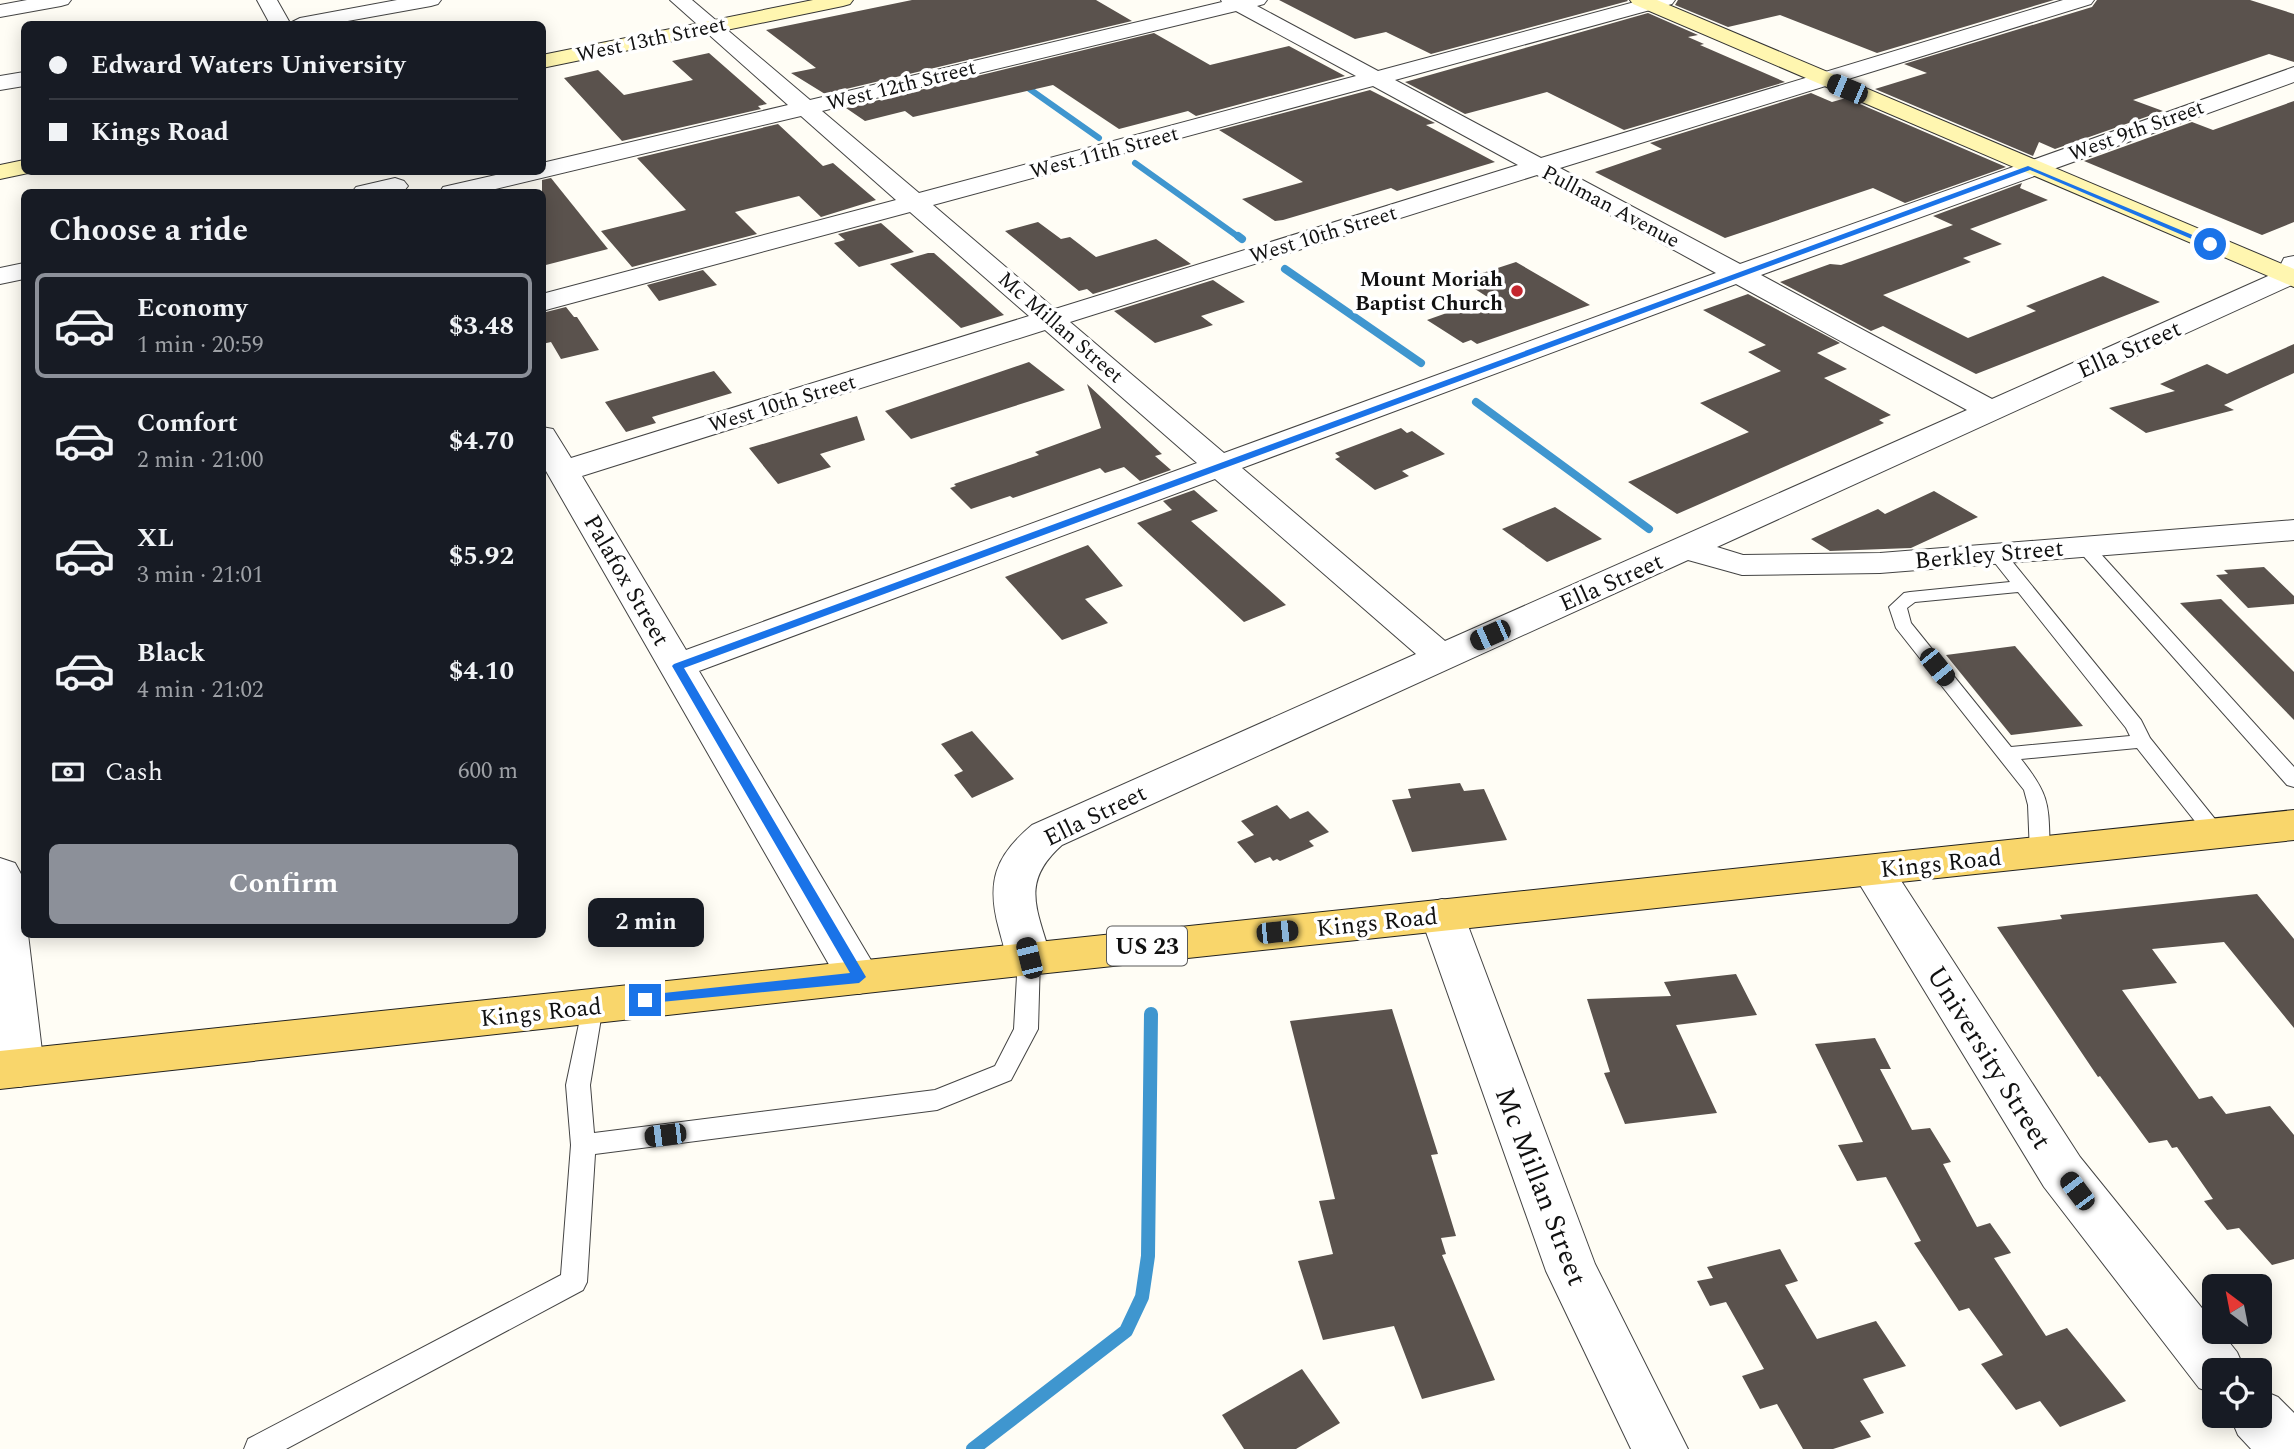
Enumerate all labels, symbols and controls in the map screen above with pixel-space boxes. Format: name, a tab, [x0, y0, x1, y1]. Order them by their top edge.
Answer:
street label: West 13th Street	[573, 8, 729, 72]
text: Edward Waters University	[91, 45, 405, 85]
street label: West 12th Street	[823, 52, 979, 120]
car	[1824, 71, 1871, 107]
street label: West 9th Street	[2064, 92, 2209, 170]
text: Kings Road	[91, 112, 229, 152]
street label: West 11th Street	[1026, 118, 1182, 188]
street label: Pullman Avenue	[1536, 157, 1685, 257]
street label: West 10th Street	[1246, 197, 1401, 273]
text: Choose a ride	[49, 206, 248, 255]
route start	[2194, 228, 2226, 260]
street label: Mc Millan Street	[990, 264, 1130, 391]
place label: Mount Moriah Baptist Church	[1355, 264, 1503, 320]
marker: Mount Moriah Baptist Church	[1509, 283, 1525, 299]
text: Economy	[137, 288, 247, 328]
icon: car	[53, 294, 116, 357]
text: $3.48	[449, 306, 514, 346]
street label: Ella Street	[2072, 311, 2187, 389]
text: 1 min · 20:59	[137, 328, 264, 363]
street label: West 10th Street	[705, 366, 860, 442]
text: Comfort	[137, 403, 238, 443]
icon: car	[53, 409, 116, 472]
text: $4.70	[449, 421, 514, 461]
text: 2 min · 21:00	[137, 443, 264, 478]
street label: Palafox Street	[574, 508, 678, 653]
text: XL	[137, 518, 174, 558]
icon: car	[53, 524, 116, 587]
street label: Berkley Street	[1913, 531, 2065, 579]
text: $5.92	[449, 536, 514, 576]
street label: Ella Street	[1554, 544, 1669, 622]
text: 3 min · 21:01	[137, 558, 264, 593]
car	[1467, 617, 1514, 653]
text: Black	[137, 633, 205, 673]
icon: car	[53, 639, 116, 702]
car	[1916, 644, 1959, 690]
text: $4.10	[449, 651, 514, 691]
text: 4 min · 21:02	[137, 673, 264, 708]
text: Cash	[105, 752, 163, 792]
icon: cash	[49, 753, 87, 791]
text: 600 m	[458, 754, 518, 789]
street label: Ella Street	[1038, 776, 1153, 856]
street label: Kings Road	[1879, 840, 2004, 888]
button: Confirm	[49, 844, 518, 924]
callout: 2 min	[587, 898, 703, 948]
street label: Kings Road	[1315, 899, 1440, 947]
text: 2 min	[615, 905, 677, 940]
car	[1256, 919, 1299, 945]
road number: US 23	[1107, 926, 1187, 965]
car	[1014, 935, 1045, 981]
street label: University Street	[1915, 957, 2063, 1158]
route end	[629, 984, 661, 1016]
street label: Kings Road	[479, 989, 604, 1037]
street label: Mc Millan Street	[1483, 1081, 1598, 1292]
car	[643, 1122, 688, 1148]
car	[2056, 1168, 2099, 1214]
north arrow	[2202, 1274, 2272, 1344]
map controls	[2202, 1274, 2272, 1428]
button: locate	[2202, 1358, 2272, 1428]

